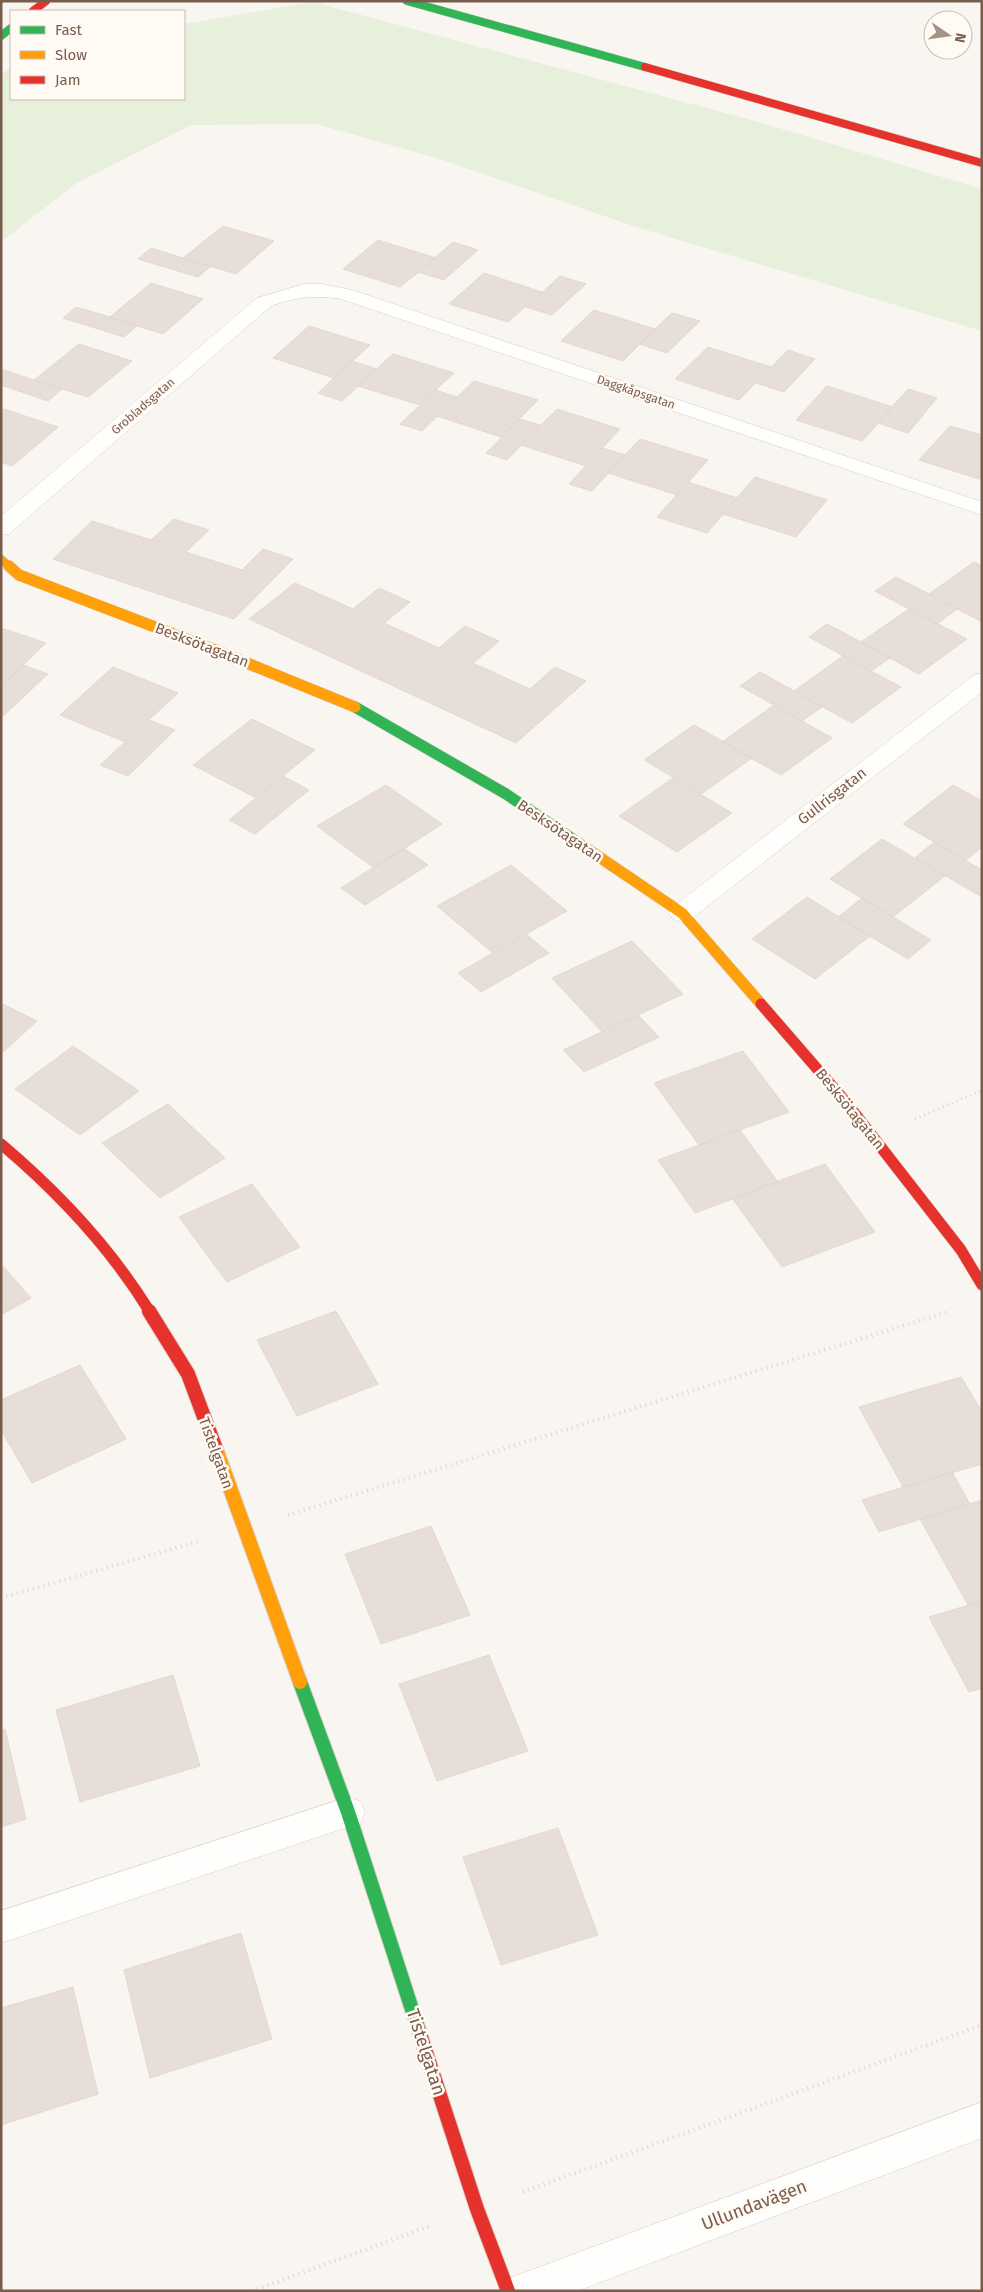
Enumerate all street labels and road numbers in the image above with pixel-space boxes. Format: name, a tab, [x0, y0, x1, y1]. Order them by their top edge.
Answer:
street label: Daggkåpsgatan	[595, 372, 677, 412]
street label: Grobladsgatan	[109, 375, 177, 437]
street label: Besksötagatan	[153, 619, 251, 671]
street label: Gullrisgatan	[794, 764, 870, 828]
street label: Besksötagatan	[514, 796, 606, 866]
street label: Besksötagatan	[812, 1065, 888, 1153]
street label: Tistelgatan	[195, 1415, 237, 1491]
street label: Tistelgatan	[402, 2006, 450, 2098]
street label: Ullundavägen	[698, 2175, 810, 2235]

